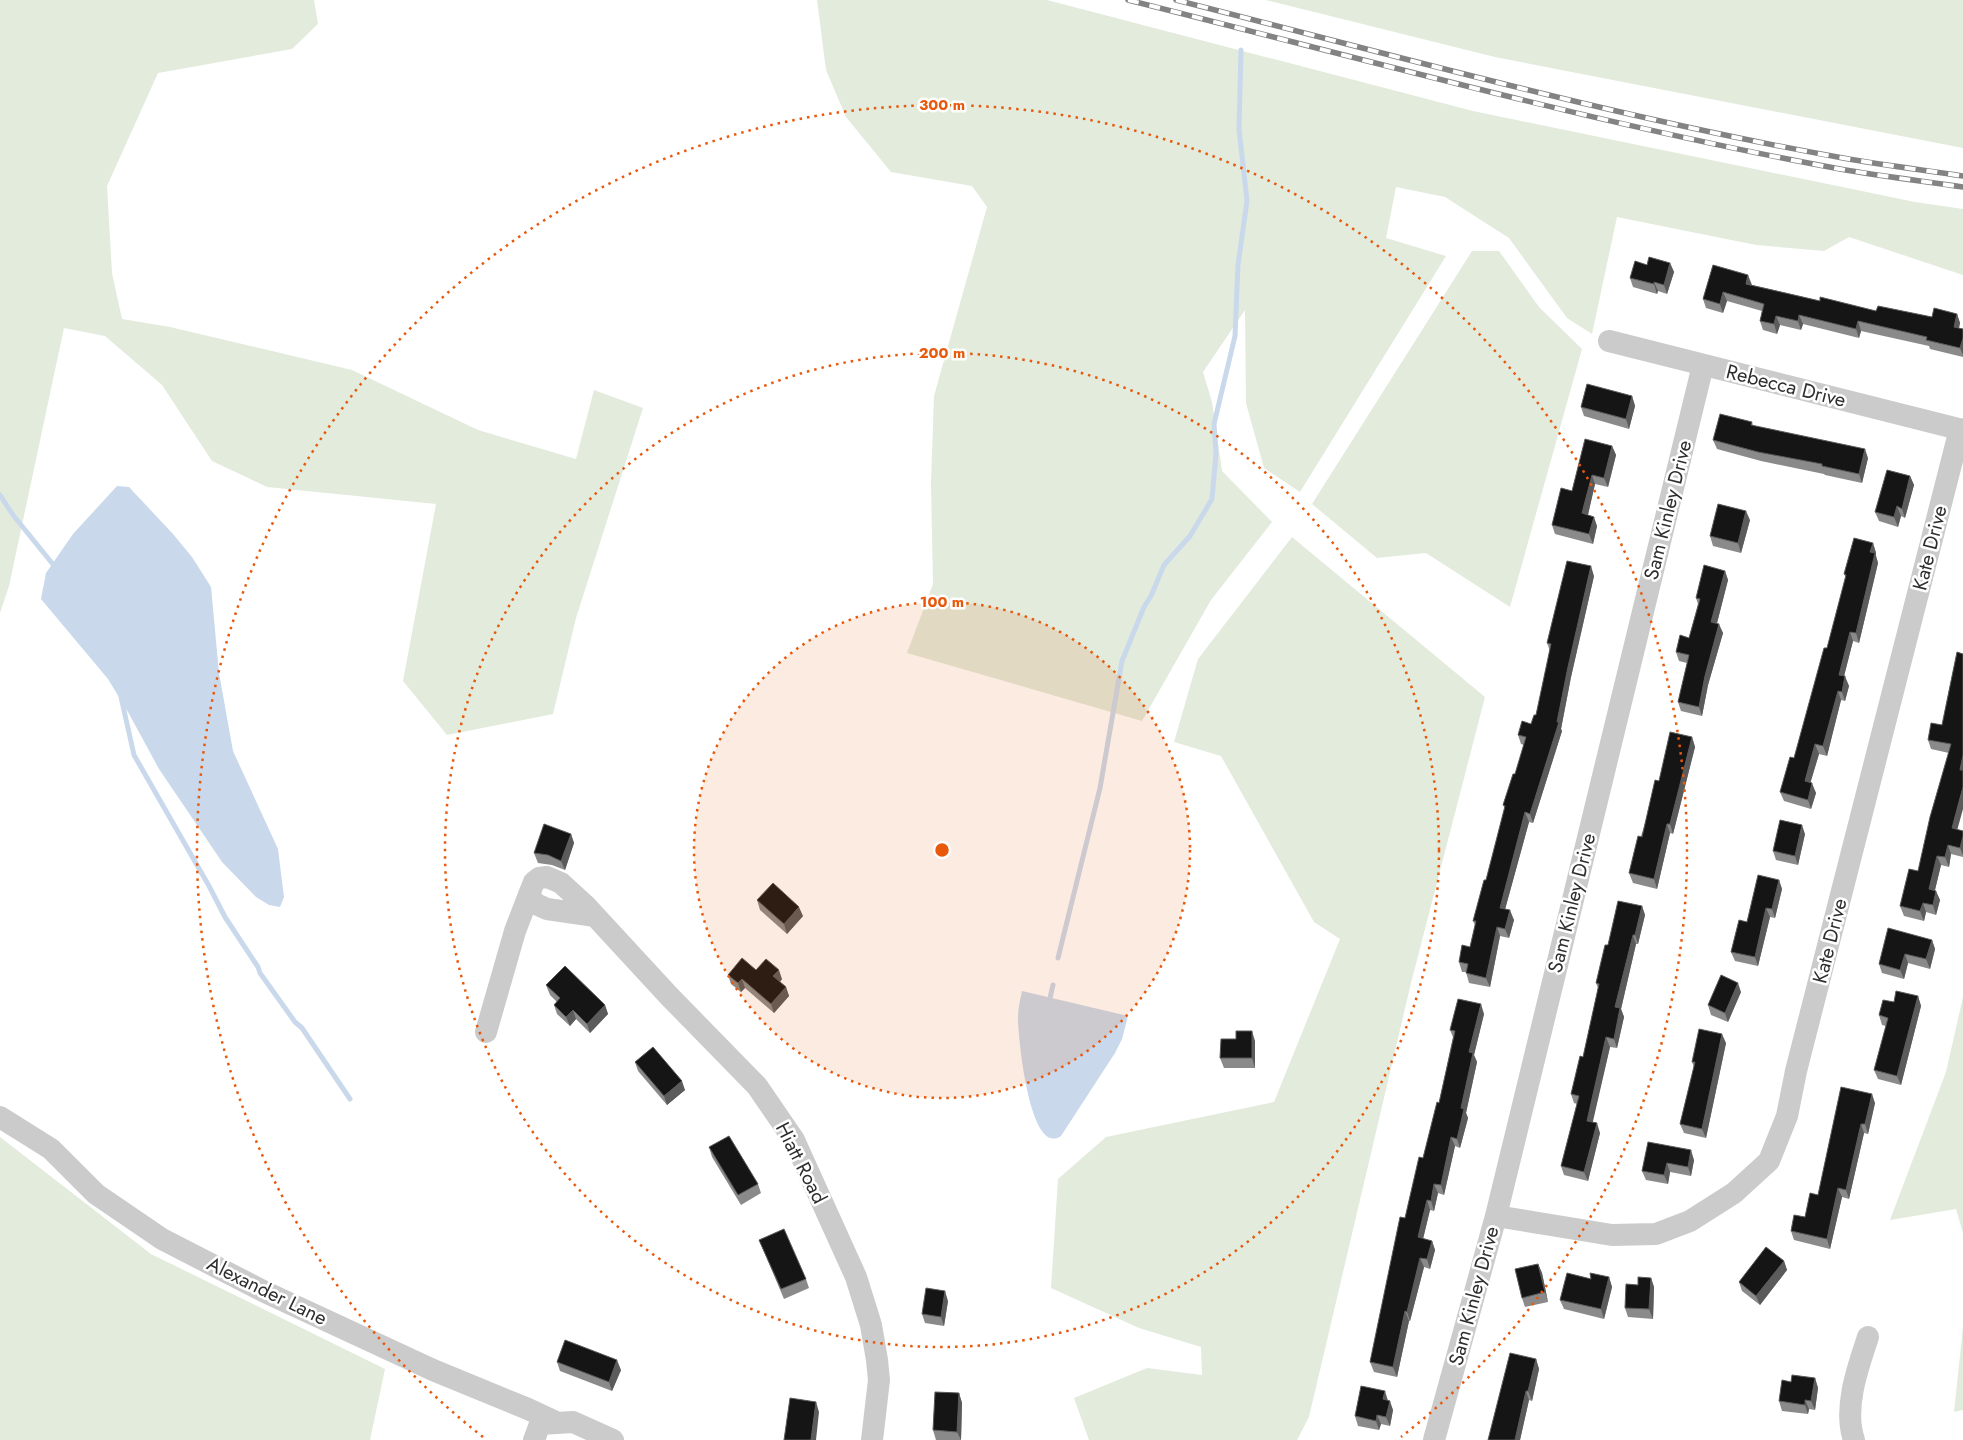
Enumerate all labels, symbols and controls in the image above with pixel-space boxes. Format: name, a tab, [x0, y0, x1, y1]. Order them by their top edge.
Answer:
text: 300 m	[919, 94, 965, 116]
text: 200 m	[919, 342, 965, 364]
street label: Rebecca Drive	[1723, 357, 1849, 415]
street label: Sam Kinley Drive	[1637, 437, 1699, 583]
street label: Kate Drive	[1905, 503, 1955, 593]
text: 100 m	[920, 591, 964, 613]
street label: Sam Kinley Drive	[1541, 830, 1603, 976]
centre of rings	[933, 841, 951, 859]
street label: Kate Drive	[1805, 896, 1855, 986]
street label: Hiatt Road	[768, 1117, 834, 1209]
street label: Sam Kinley Drive	[1441, 1223, 1507, 1369]
street label: Alexander Lane	[202, 1249, 332, 1333]

